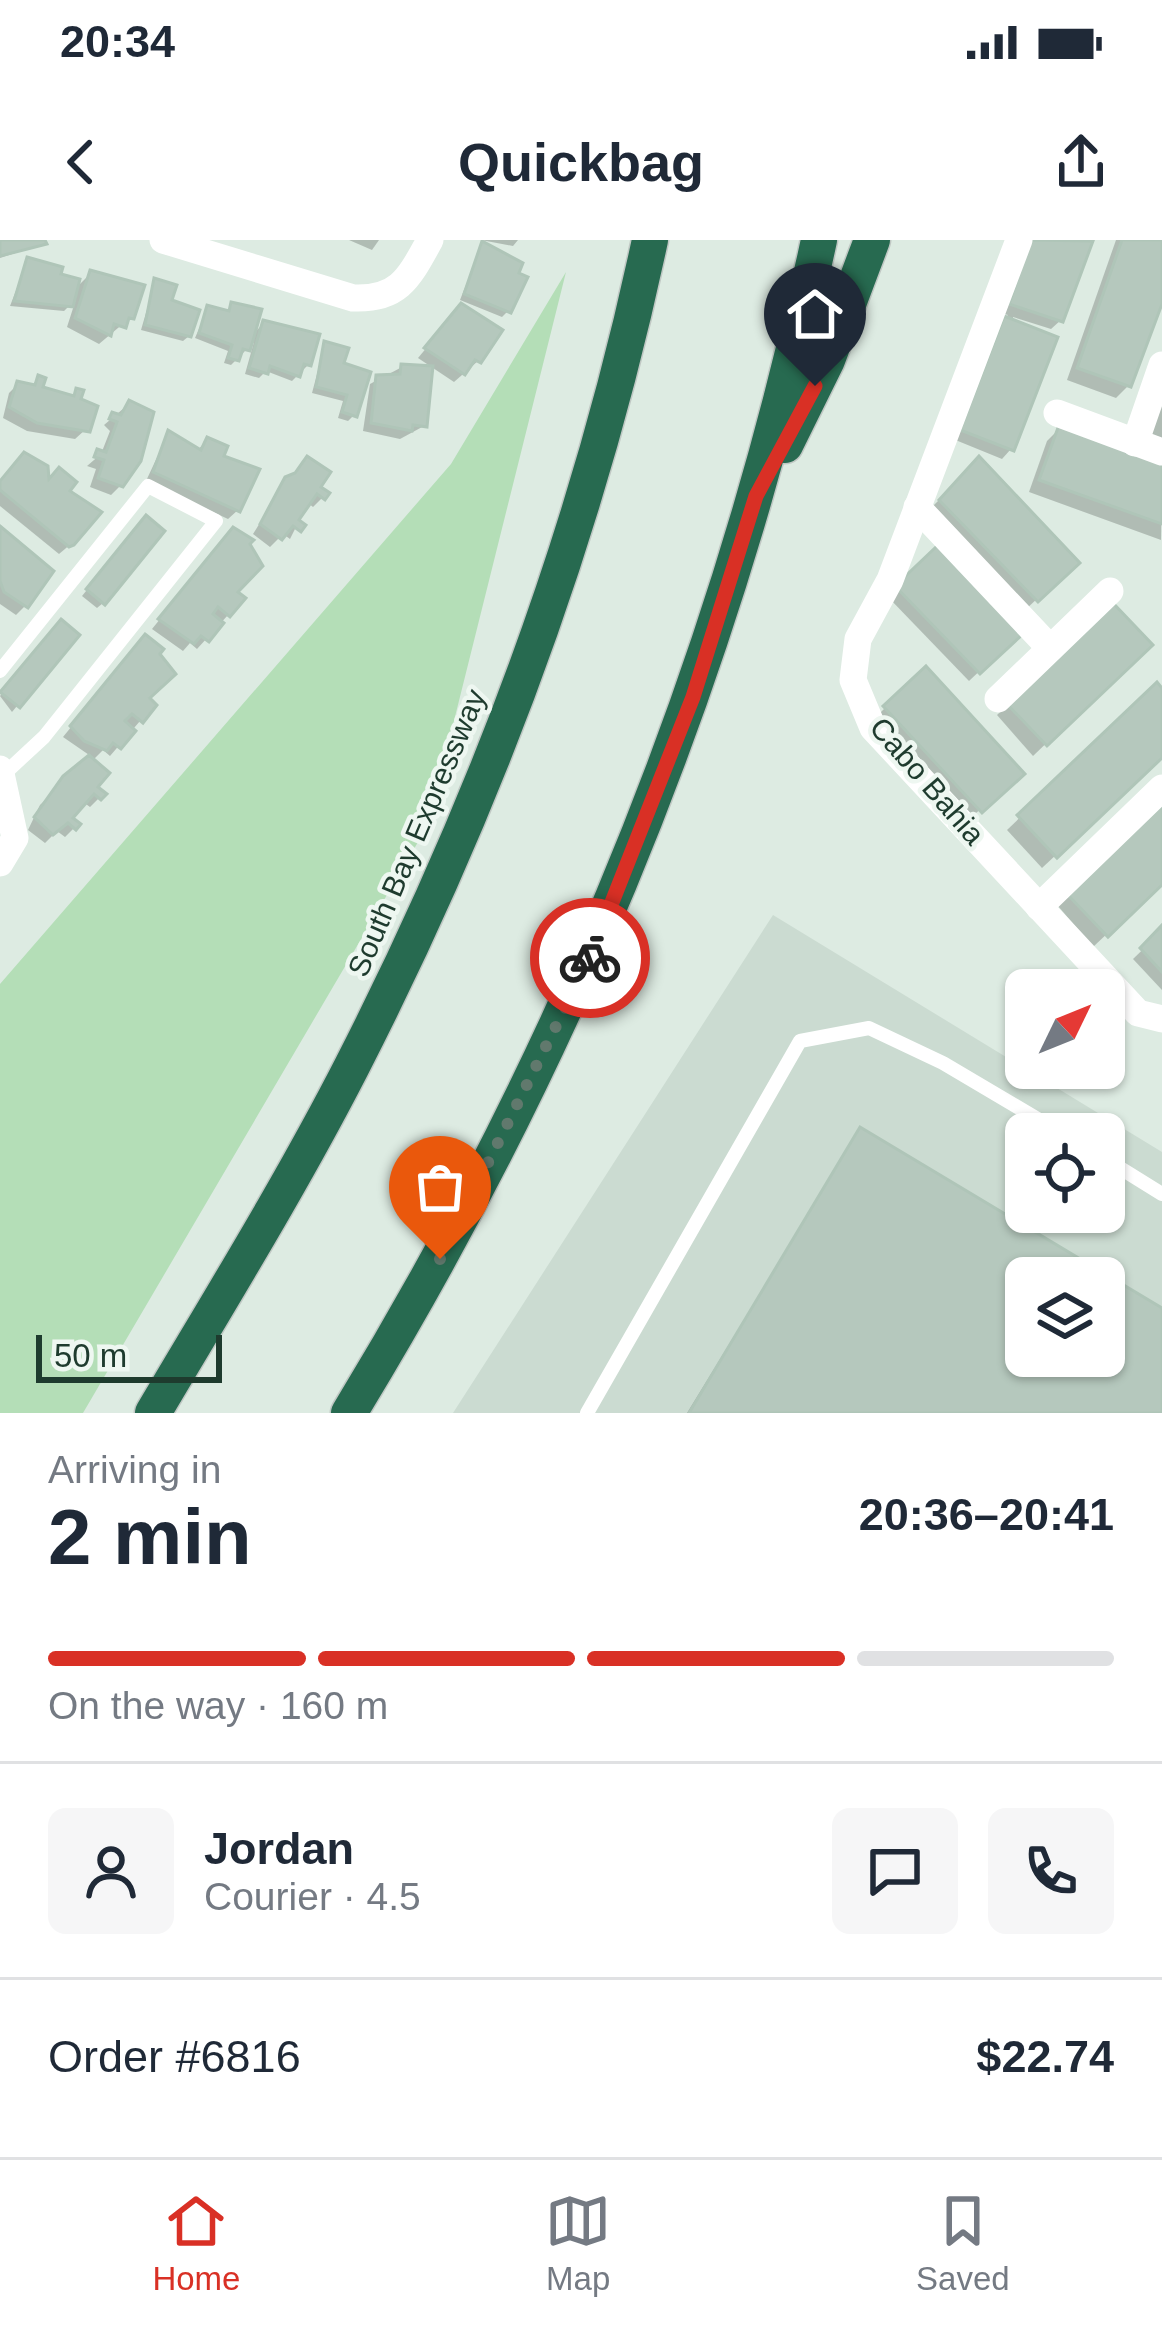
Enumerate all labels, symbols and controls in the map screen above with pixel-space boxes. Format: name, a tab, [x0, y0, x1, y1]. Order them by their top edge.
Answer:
text: 20:34	[60, 16, 175, 67]
icon: back	[48, 129, 114, 195]
icon: share	[1048, 129, 1114, 195]
text: Quickbag	[458, 132, 704, 192]
pin	[764, 263, 866, 386]
icon: home	[782, 281, 848, 347]
street label: South Bay Expressway	[341, 684, 492, 981]
street label: Cabo Bahia	[863, 711, 991, 851]
courier	[530, 898, 650, 1018]
icon: bike	[557, 925, 623, 991]
north arrow	[1005, 969, 1125, 1089]
map controls	[1005, 969, 1125, 1377]
button: locate	[1005, 1113, 1125, 1233]
pin	[389, 1136, 491, 1259]
icon: bag	[407, 1154, 473, 1220]
button: layers	[1005, 1257, 1125, 1377]
scale bar	[36, 1329, 222, 1382]
text: 50 m	[54, 1337, 127, 1374]
text: Arriving in	[48, 1448, 221, 1491]
text: 20:36–20:41	[859, 1489, 1114, 1540]
text: 2 min	[48, 1493, 252, 1581]
text: On the way · 160 m	[48, 1684, 388, 1727]
button: person	[48, 1808, 174, 1934]
button: chat	[832, 1808, 958, 1934]
button: phone	[988, 1808, 1114, 1934]
text: Jordan	[204, 1823, 354, 1874]
text: Courier · 4.5	[204, 1875, 421, 1918]
text: Order #6816	[48, 2031, 301, 2082]
text: $22.74	[976, 2031, 1114, 2082]
tab: Home	[152, 2188, 240, 2298]
tab: Map	[545, 2188, 611, 2298]
tab: Saved	[916, 2188, 1010, 2298]

